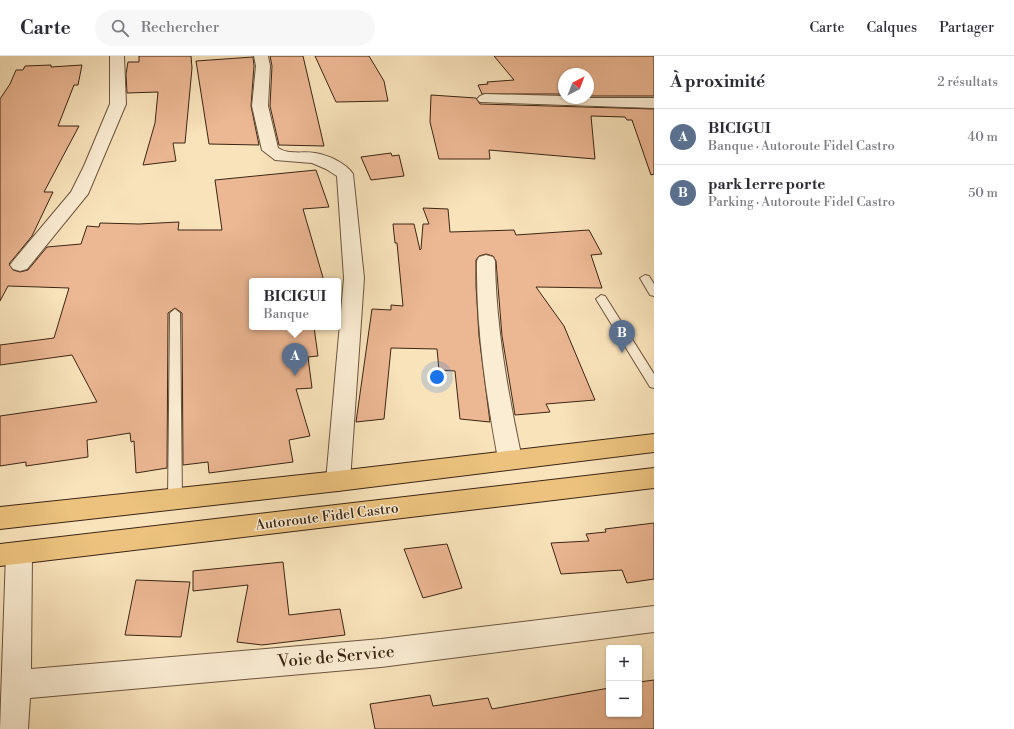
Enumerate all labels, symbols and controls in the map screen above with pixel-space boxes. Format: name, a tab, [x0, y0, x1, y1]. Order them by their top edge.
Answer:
search box	[95, 10, 375, 46]
text: Carte	[20, 16, 71, 40]
icon: search	[109, 17, 131, 39]
text: Rechercher	[141, 18, 219, 37]
text: Carte	[809, 19, 844, 37]
text: Calques	[866, 19, 917, 37]
text: Partager	[939, 19, 994, 37]
north arrow	[558, 68, 594, 104]
text: À proximité	[670, 71, 765, 93]
text: 2 résultats	[937, 74, 998, 90]
text: BICIGUI	[708, 119, 771, 138]
text: A	[678, 129, 688, 145]
text: 40 m	[968, 129, 998, 145]
text: Banque · Autoroute Fidel Castro	[708, 138, 895, 154]
text: park 1erre porte	[708, 175, 825, 194]
text: B	[678, 185, 688, 201]
text: 50 m	[968, 185, 998, 201]
text: Parking · Autoroute Fidel Castro	[708, 194, 895, 210]
popup	[249, 278, 341, 330]
text: BICIGUI	[264, 287, 326, 306]
text: Banque	[264, 306, 309, 322]
pin: B	[609, 320, 635, 353]
pin: A	[282, 343, 308, 376]
your location	[427, 367, 447, 387]
street label: Autoroute Fidel Castro	[253, 499, 400, 535]
street label: Voie de Service	[276, 641, 395, 673]
map controls	[606, 645, 642, 717]
button: +	[606, 645, 642, 681]
button: −	[606, 681, 642, 717]

